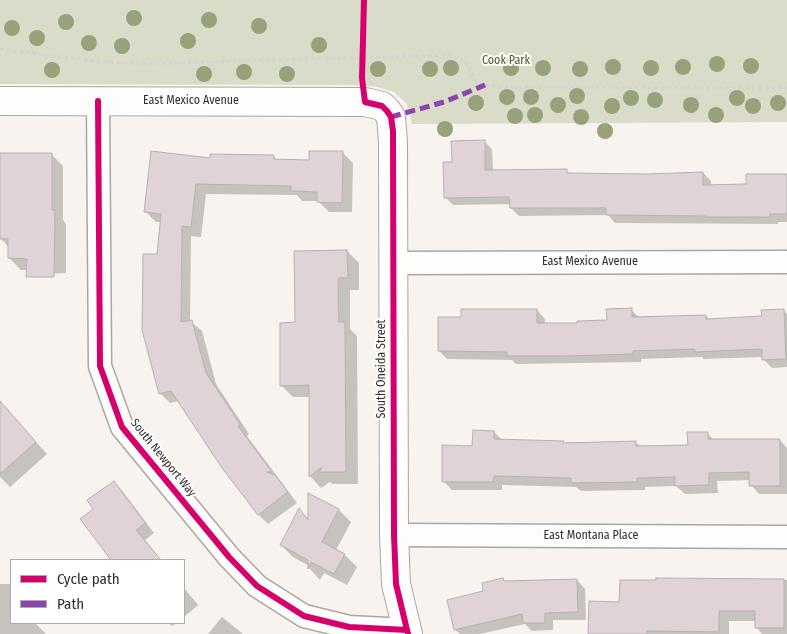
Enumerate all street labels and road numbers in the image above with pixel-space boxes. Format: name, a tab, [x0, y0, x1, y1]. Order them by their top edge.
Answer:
street label: East Mexico Avenue	[143, 94, 239, 108]
street label: East Mexico Avenue	[542, 255, 638, 269]
street label: South Oneida Street	[375, 319, 389, 419]
street label: South Newport Way	[127, 416, 199, 500]
street label: East Montana Place	[543, 529, 639, 543]

